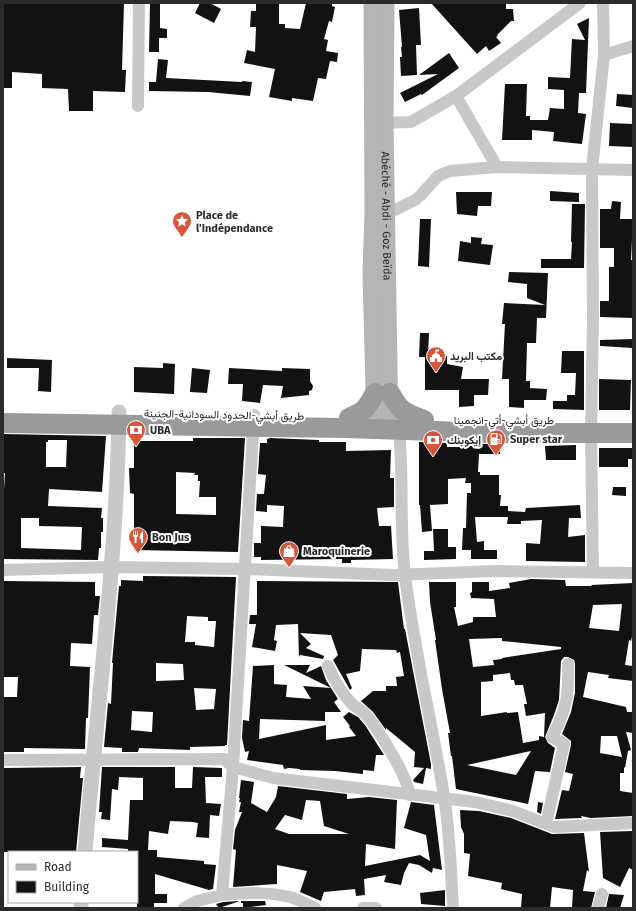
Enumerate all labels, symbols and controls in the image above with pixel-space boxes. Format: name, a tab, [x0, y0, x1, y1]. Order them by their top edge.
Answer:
street label: Abéché - Abdi - Goz Beïda	[379, 151, 394, 281]
place label: Place de l'Indépendance	[196, 209, 273, 235]
place icon: Place de l'Indépendance	[171, 210, 193, 238]
public building icon: مكتب البريد	[425, 345, 447, 373]
place label: مكتب البريد	[450, 350, 502, 363]
street label: طريق أبشي-الحدود السودانية-الجنينة	[144, 407, 304, 426]
street label: طريق أبشي-أتي-انجمينا	[454, 414, 554, 430]
bank icon: UBA	[125, 419, 147, 447]
place label: UBA	[150, 424, 171, 437]
fuel station icon: Super star	[485, 428, 507, 456]
bank icon: إيكوبنك	[422, 429, 444, 457]
place label: Super star	[510, 433, 563, 446]
place label: إيكوبنك	[447, 434, 481, 447]
restaurant icon: Bon Jus	[127, 526, 149, 554]
place label: Bon Jus	[152, 531, 190, 544]
shop icon: Maroquinerie	[278, 540, 300, 568]
place label: Maroquinerie	[303, 545, 370, 558]
legend	[8, 851, 138, 903]
text: Road	[44, 860, 72, 874]
text: Building	[44, 880, 90, 894]

